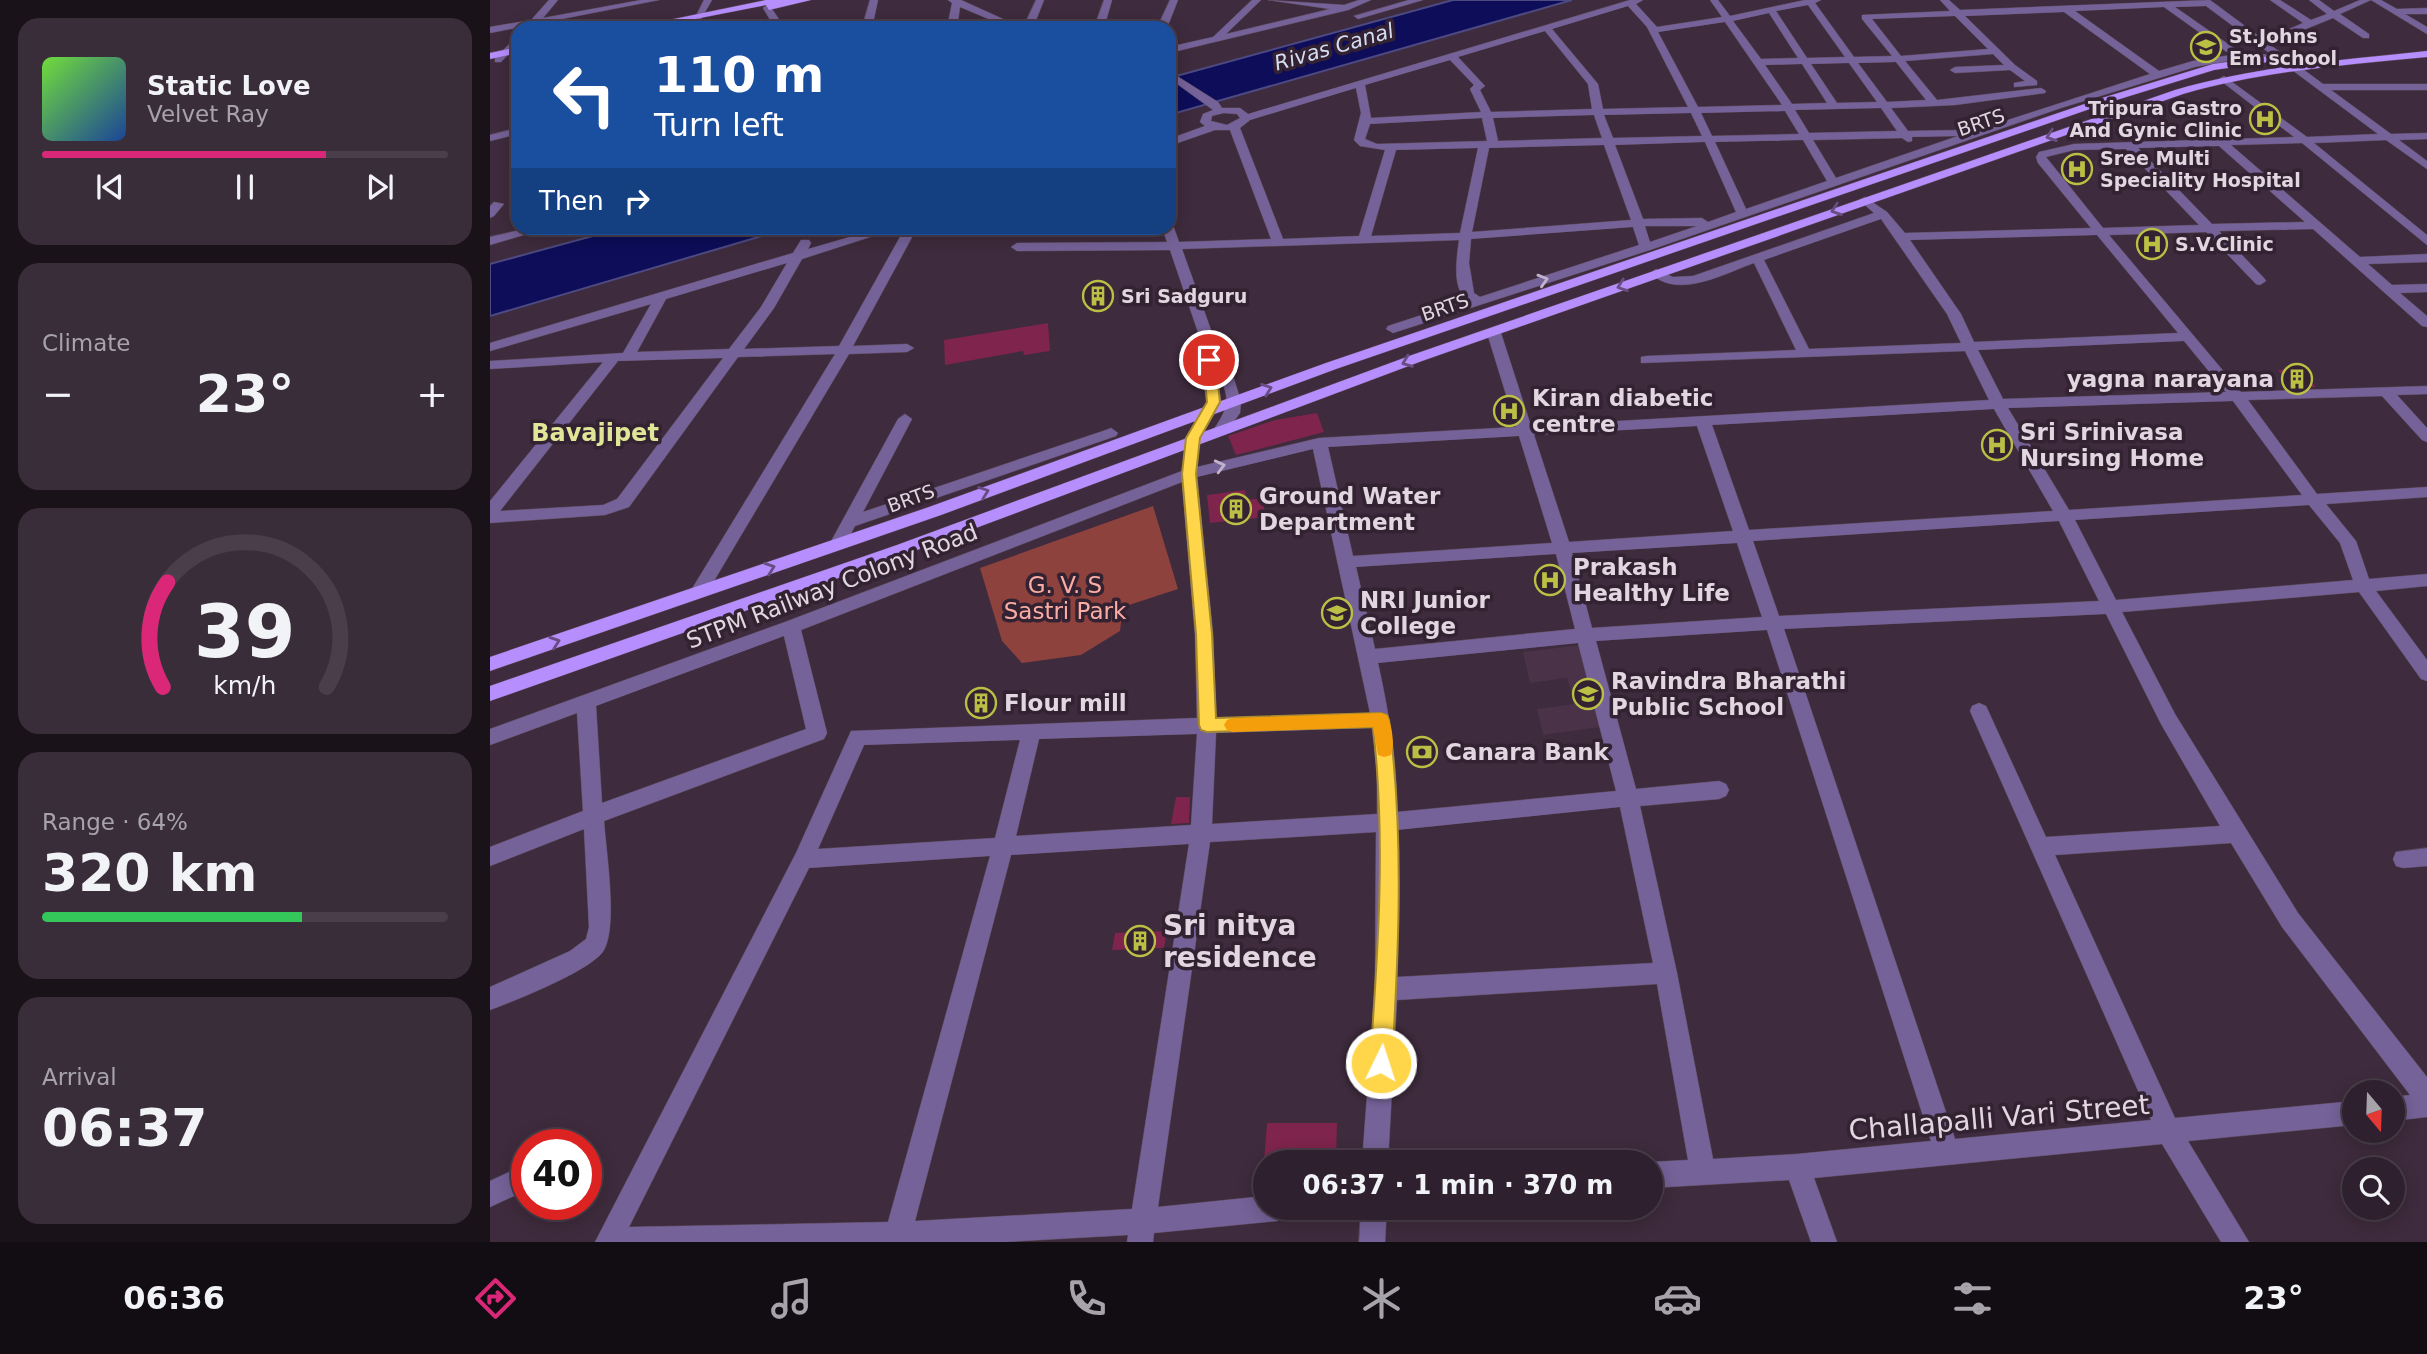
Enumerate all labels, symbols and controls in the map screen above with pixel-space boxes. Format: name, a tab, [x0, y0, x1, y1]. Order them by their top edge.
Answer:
water label: Rivas Canal	[1272, 18, 1397, 75]
place label: St.Johns Em school	[2229, 25, 2337, 69]
school or university icon: St.Johns Em school	[2189, 30, 2223, 64]
text: 110 m	[654, 47, 824, 104]
icon: left	[539, 49, 630, 140]
text: Static Love	[147, 71, 311, 101]
place label: Tripura Gastro And Gynic Clinic	[2069, 97, 2242, 141]
text: Velvet Ray	[147, 101, 269, 127]
hospital icon: Tripura Gastro And Gynic Clinic	[2248, 102, 2282, 136]
street label: BRTS	[1954, 104, 2008, 140]
text: Turn left	[654, 106, 784, 144]
one-way arrow	[2046, 128, 2058, 142]
place label: Sree Multi Speciality Hospital	[2100, 147, 2301, 191]
hospital icon: Sree Multi Speciality Hospital	[2060, 152, 2094, 186]
icon: previous	[91, 168, 129, 206]
icon: pause	[226, 168, 264, 206]
icon: next	[361, 168, 399, 206]
icon: right	[618, 182, 656, 220]
text: Then	[539, 186, 604, 216]
one-way arrow	[1831, 202, 1843, 216]
hospital icon: S.V.Clinic	[2135, 227, 2169, 261]
place label: S.V.Clinic	[2175, 233, 2274, 255]
one-way arrow	[1536, 274, 1548, 289]
one-way arrow	[1616, 278, 1628, 292]
building icon: Sri Sadguru	[1081, 279, 1115, 313]
place label: Sri Sadguru	[1121, 285, 1247, 307]
street label: BRTS	[1418, 289, 1472, 325]
text: Climate	[42, 330, 131, 356]
pin	[1179, 330, 1239, 390]
icon: arrive	[1190, 341, 1228, 379]
one-way arrow	[1402, 354, 1414, 368]
building icon: yagna narayana	[2280, 362, 2314, 396]
text: 23°	[196, 364, 294, 424]
place label: yagna narayana	[2067, 366, 2274, 392]
text: −	[42, 372, 74, 416]
text: +	[416, 372, 448, 416]
one-way arrow	[1261, 383, 1273, 397]
place label: Kiran diabetic centre	[1532, 385, 1713, 437]
hospital icon: Kiran diabetic centre	[1492, 394, 1526, 428]
district label: Bavajipet	[531, 419, 659, 447]
place label: Sri Srinivasa Nursing Home	[2020, 419, 2204, 471]
hospital icon: Sri Srinivasa Nursing Home	[1980, 428, 2014, 462]
one-way arrow	[1214, 460, 1226, 474]
street label: BRTS	[884, 479, 938, 517]
place label: Ground Water Department	[1259, 483, 1441, 535]
one-way arrow	[978, 487, 990, 501]
building icon: Ground Water Department	[1219, 492, 1253, 526]
street label: STPM Railway Colony Road	[683, 518, 981, 654]
place label: Prakash Healthy Life	[1573, 554, 1730, 606]
one-way arrow	[763, 562, 775, 576]
hospital icon: Prakash Healthy Life	[1533, 563, 1567, 597]
park label: G. V. S Sastri Park	[1004, 572, 1127, 624]
place label: NRI Junior College	[1360, 587, 1491, 639]
text: 39	[194, 589, 296, 674]
school or university icon: NRI Junior College	[1320, 596, 1354, 630]
one-way arrow	[548, 636, 560, 650]
place label: Ravindra Bharathi Public School	[1611, 668, 1846, 720]
text: km/h	[213, 671, 277, 700]
school or university icon: Ravindra Bharathi Public School	[1571, 677, 1605, 711]
building icon: Flour mill	[964, 686, 998, 720]
place label: Flour mill	[1004, 690, 1127, 716]
bank icon: Canara Bank	[1405, 735, 1439, 769]
place label: Canara Bank	[1445, 739, 1610, 765]
text: Range · 64%	[42, 809, 188, 835]
text: 320 km	[42, 843, 257, 903]
place label: Sri nitya residence	[1163, 909, 1317, 974]
building icon: Sri nitya residence	[1123, 924, 1157, 958]
position arrow	[1344, 1026, 1418, 1100]
text: Arrival	[42, 1064, 117, 1090]
north arrow	[2342, 1080, 2404, 1143]
map controls	[2342, 1080, 2405, 1220]
street label: Challapalli Vari Street	[1847, 1088, 2151, 1147]
text: 06:37	[42, 1098, 208, 1158]
speed limit sign: 40	[511, 1129, 602, 1220]
button: search	[2342, 1157, 2405, 1220]
text: 06:37 · 1 min · 370 m	[1303, 1170, 1613, 1200]
icon: directions	[471, 1274, 520, 1323]
icon: music	[767, 1274, 816, 1323]
icon: phone	[1062, 1274, 1111, 1323]
icon: climate	[1357, 1274, 1406, 1323]
icon: car	[1653, 1274, 1702, 1323]
icon: filters	[1948, 1274, 1997, 1323]
text: 06:36	[123, 1279, 225, 1317]
text: 23°	[2243, 1279, 2304, 1317]

